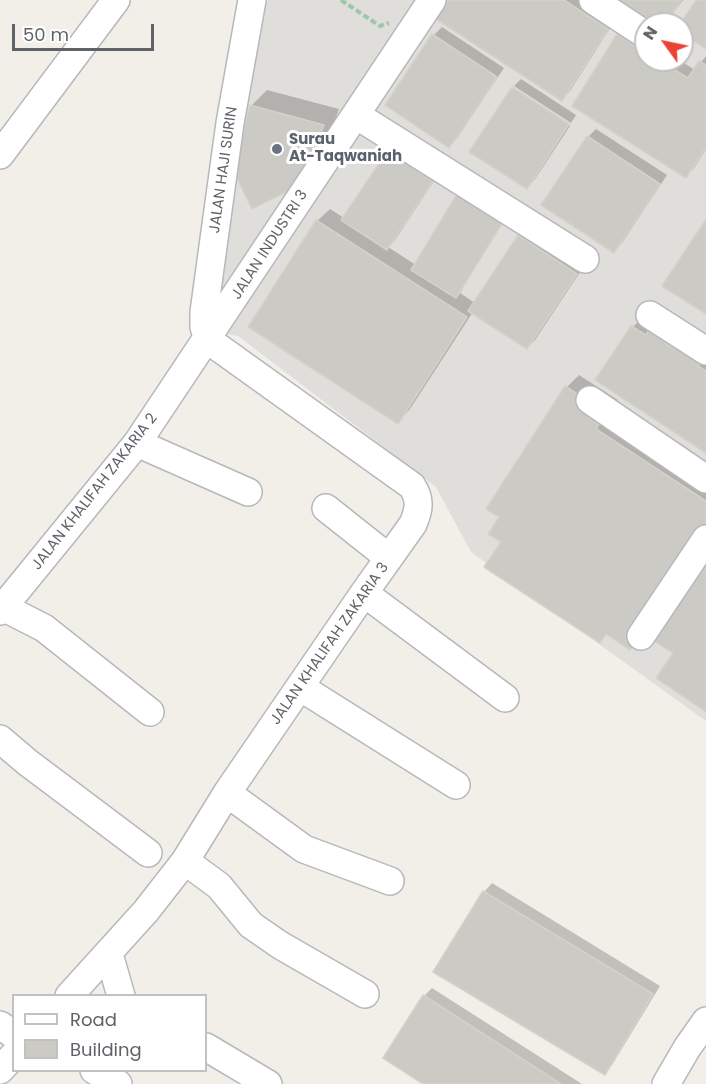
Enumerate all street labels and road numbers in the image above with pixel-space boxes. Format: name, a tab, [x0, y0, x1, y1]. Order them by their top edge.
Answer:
street label: JALAN HAJI SURIN	[206, 106, 242, 234]
street label: JALAN INDUSTRI 3	[228, 187, 312, 303]
street label: JALAN KHALIFAH ZAKARIA 2	[28, 410, 162, 574]
street label: JALAN KHALIFAH ZAKARIA 3	[267, 559, 393, 729]

